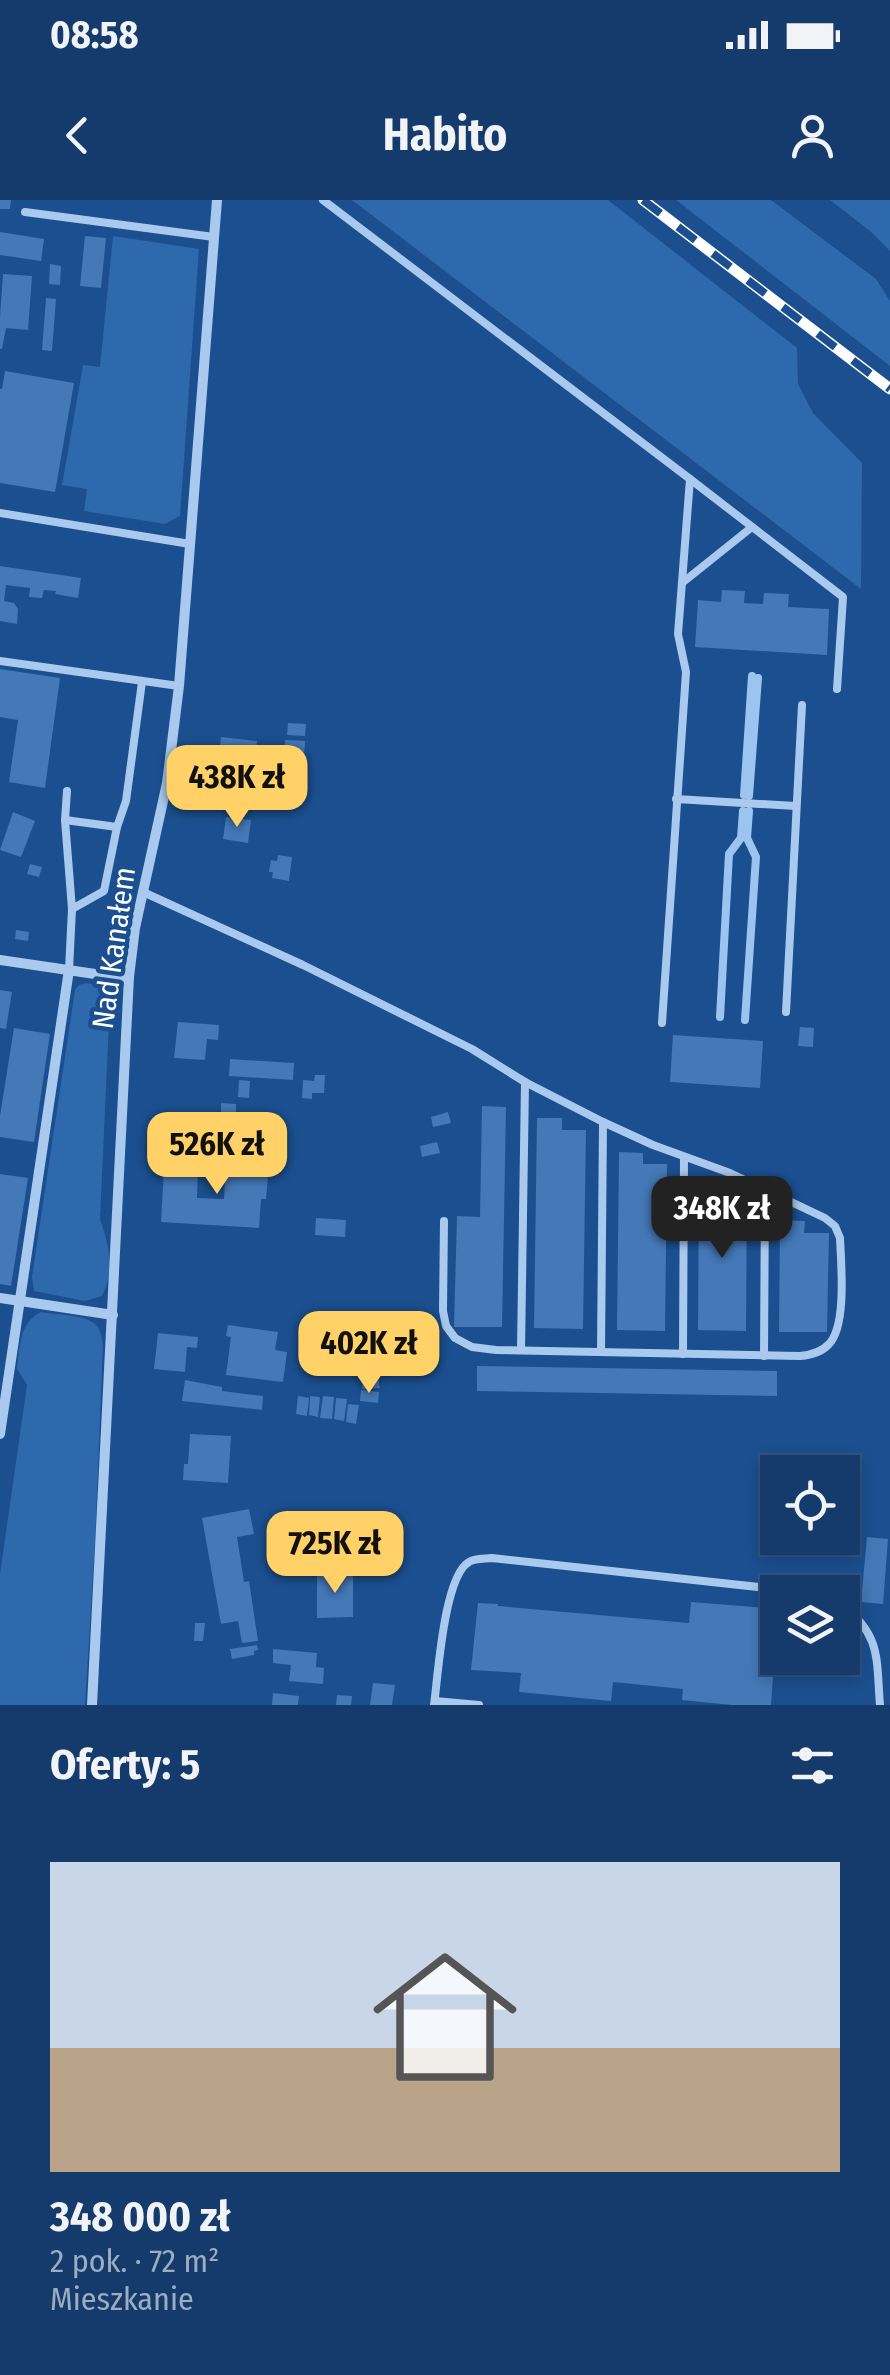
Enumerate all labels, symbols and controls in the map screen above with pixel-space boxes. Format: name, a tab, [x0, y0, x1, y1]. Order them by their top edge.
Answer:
text: 08:58	[50, 12, 139, 58]
icon: back	[50, 108, 105, 163]
text: Habito	[383, 108, 507, 162]
icon: person	[785, 108, 840, 163]
pin: 438K zł	[145, 745, 329, 830]
text: 438K zł	[189, 758, 285, 796]
street label: Nad Kanałem	[85, 865, 143, 1031]
pin: 526K zł	[125, 1112, 309, 1197]
text: 526K zł	[169, 1125, 265, 1163]
pin: 348K zł	[630, 1176, 814, 1261]
text: 348K zł	[673, 1189, 771, 1227]
pin: 402K zł	[277, 1311, 461, 1396]
text: 402K zł	[320, 1324, 418, 1362]
map controls	[760, 1455, 860, 1675]
button: locate	[760, 1455, 860, 1555]
pin: 725K zł	[243, 1511, 427, 1596]
text: 725K zł	[289, 1524, 381, 1562]
button: layers	[760, 1575, 860, 1675]
icon: filters	[785, 1738, 840, 1793]
text: Oferty: 5	[50, 1740, 201, 1790]
icon: home	[355, 1927, 535, 2107]
text: 348 000 zł	[50, 2192, 231, 2242]
text: 2 pok. · 72 m²	[50, 2242, 219, 2280]
text: Mieszkanie	[50, 2280, 194, 2318]

